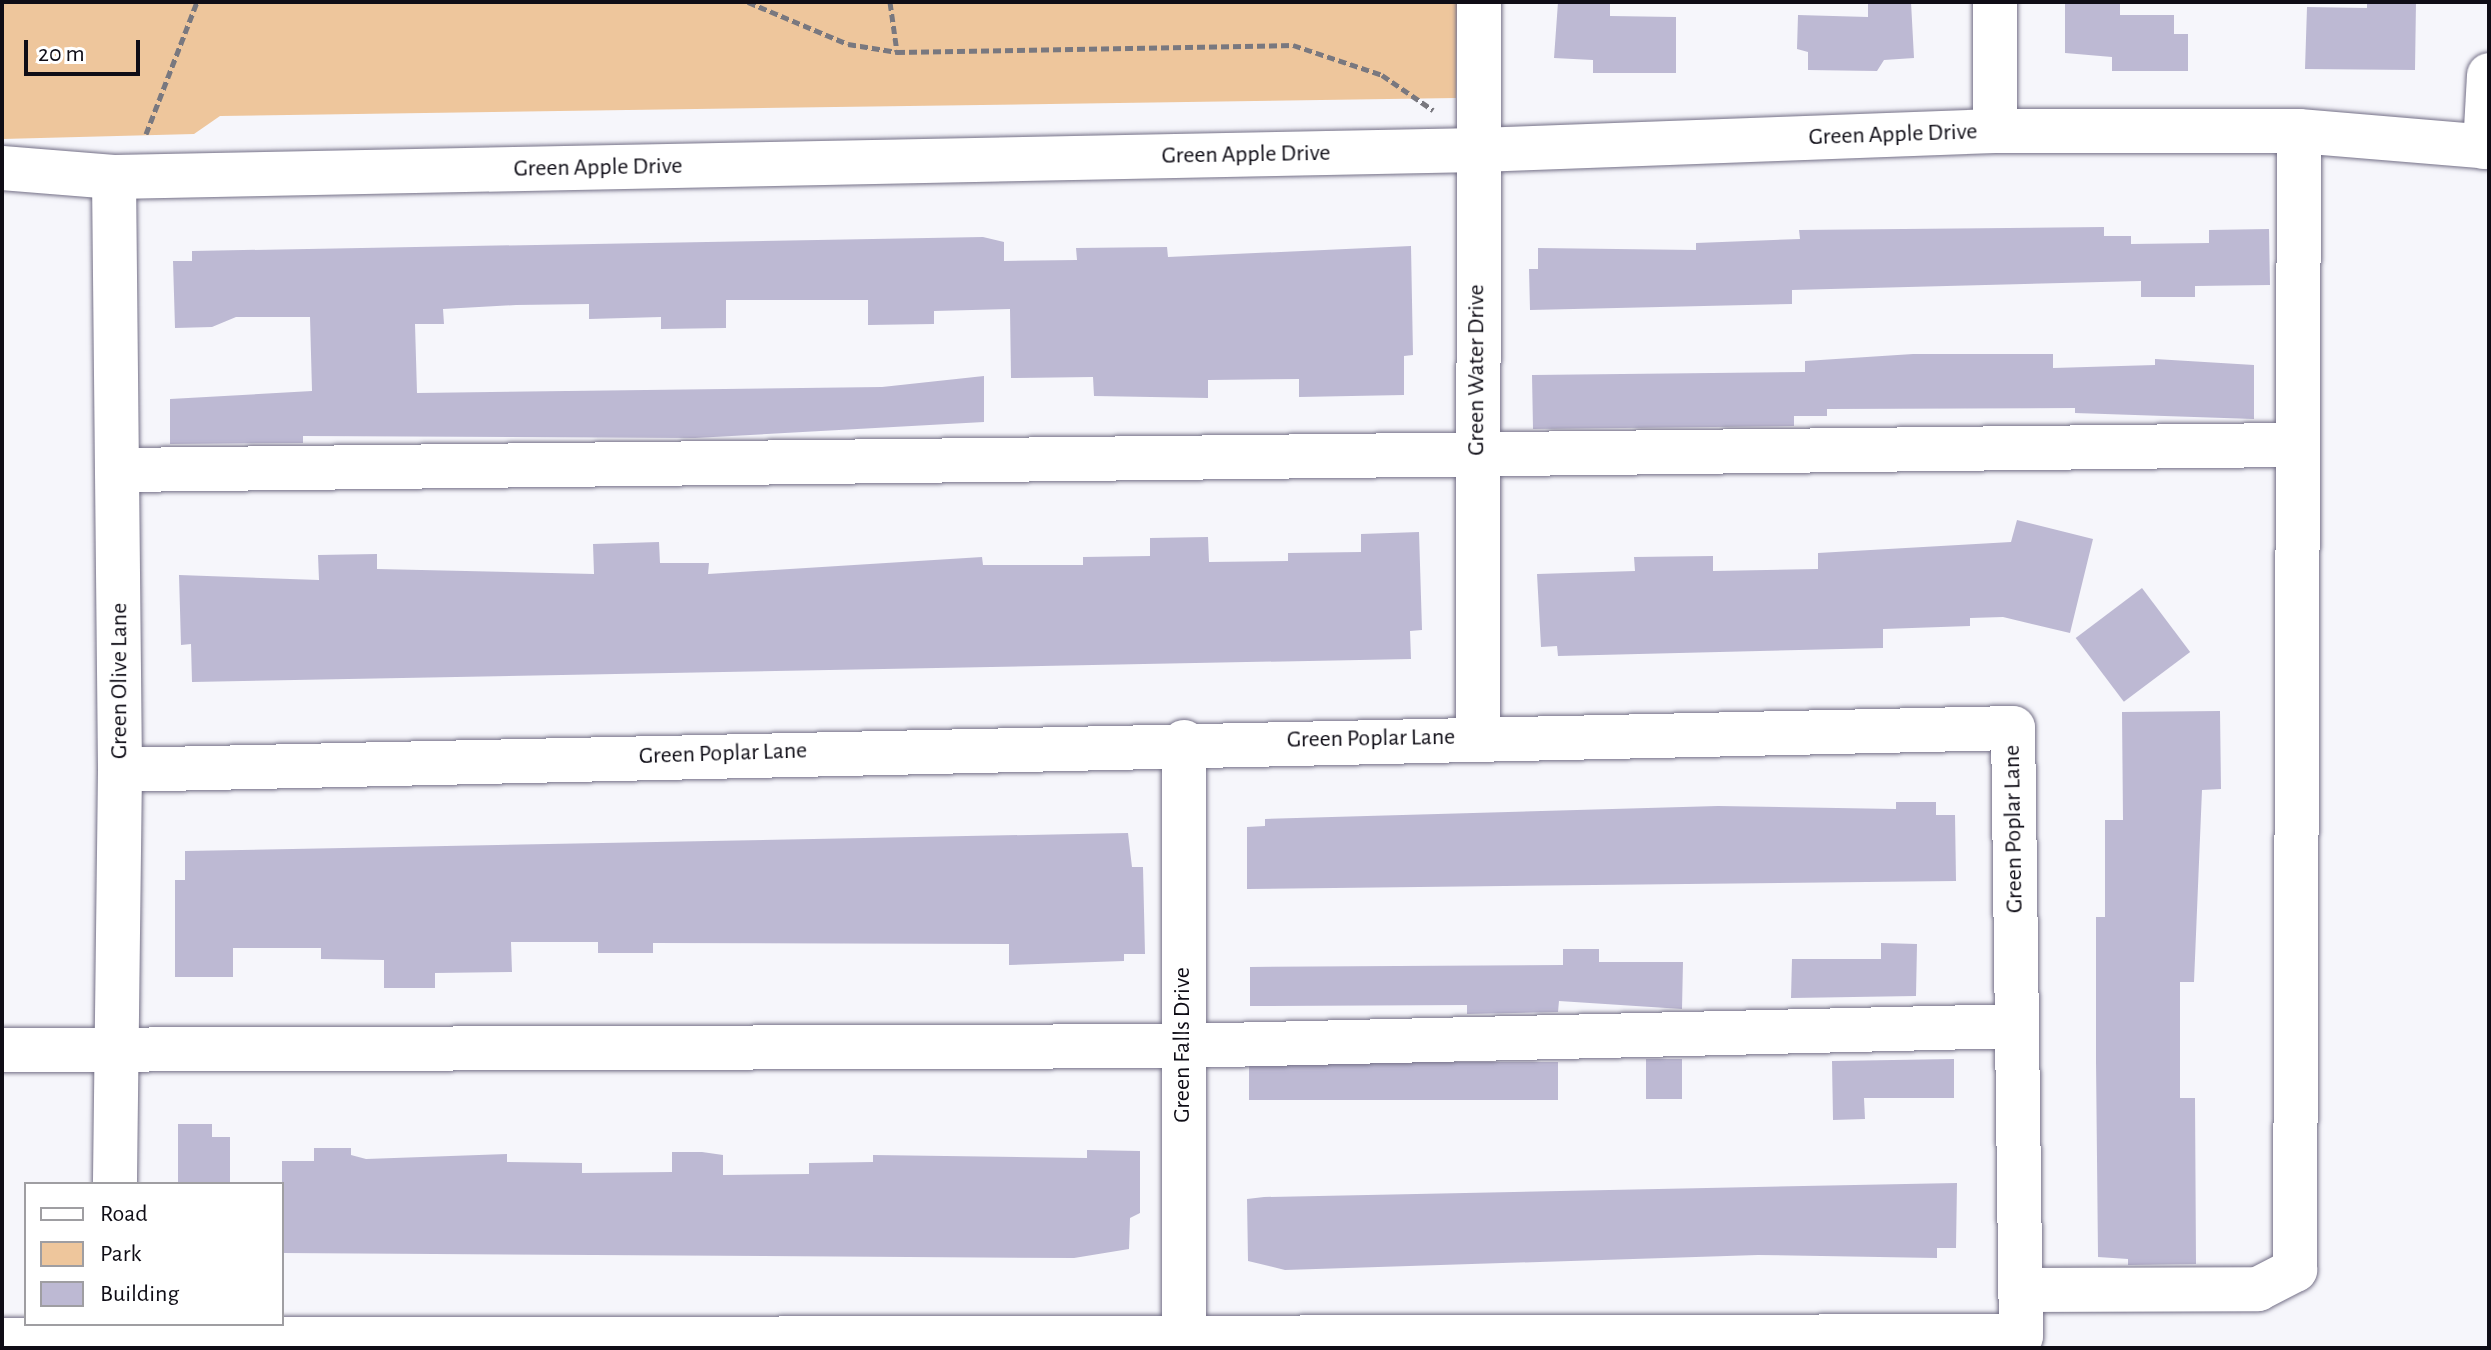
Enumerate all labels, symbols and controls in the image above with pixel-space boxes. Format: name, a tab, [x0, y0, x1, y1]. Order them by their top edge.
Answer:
scale bar	[28, 24, 144, 74]
text: 20 m	[38, 42, 85, 66]
street label: Green Apple Drive	[1808, 118, 1978, 152]
street label: Green Apple Drive	[1161, 139, 1331, 171]
street label: Green Apple Drive	[513, 152, 683, 184]
street label: Green Water Drive	[1463, 284, 1491, 456]
street label: Green Olive Lane	[106, 603, 134, 759]
street label: Green Poplar Lane	[1287, 723, 1455, 755]
street label: Green Poplar Lane	[638, 737, 808, 771]
street label: Green Poplar Lane	[1998, 745, 2030, 913]
street label: Green Falls Drive	[1169, 967, 1197, 1123]
legend	[24, 1182, 284, 1326]
text: Road	[100, 1202, 148, 1226]
text: Park	[100, 1242, 141, 1266]
text: Building	[100, 1282, 179, 1306]

